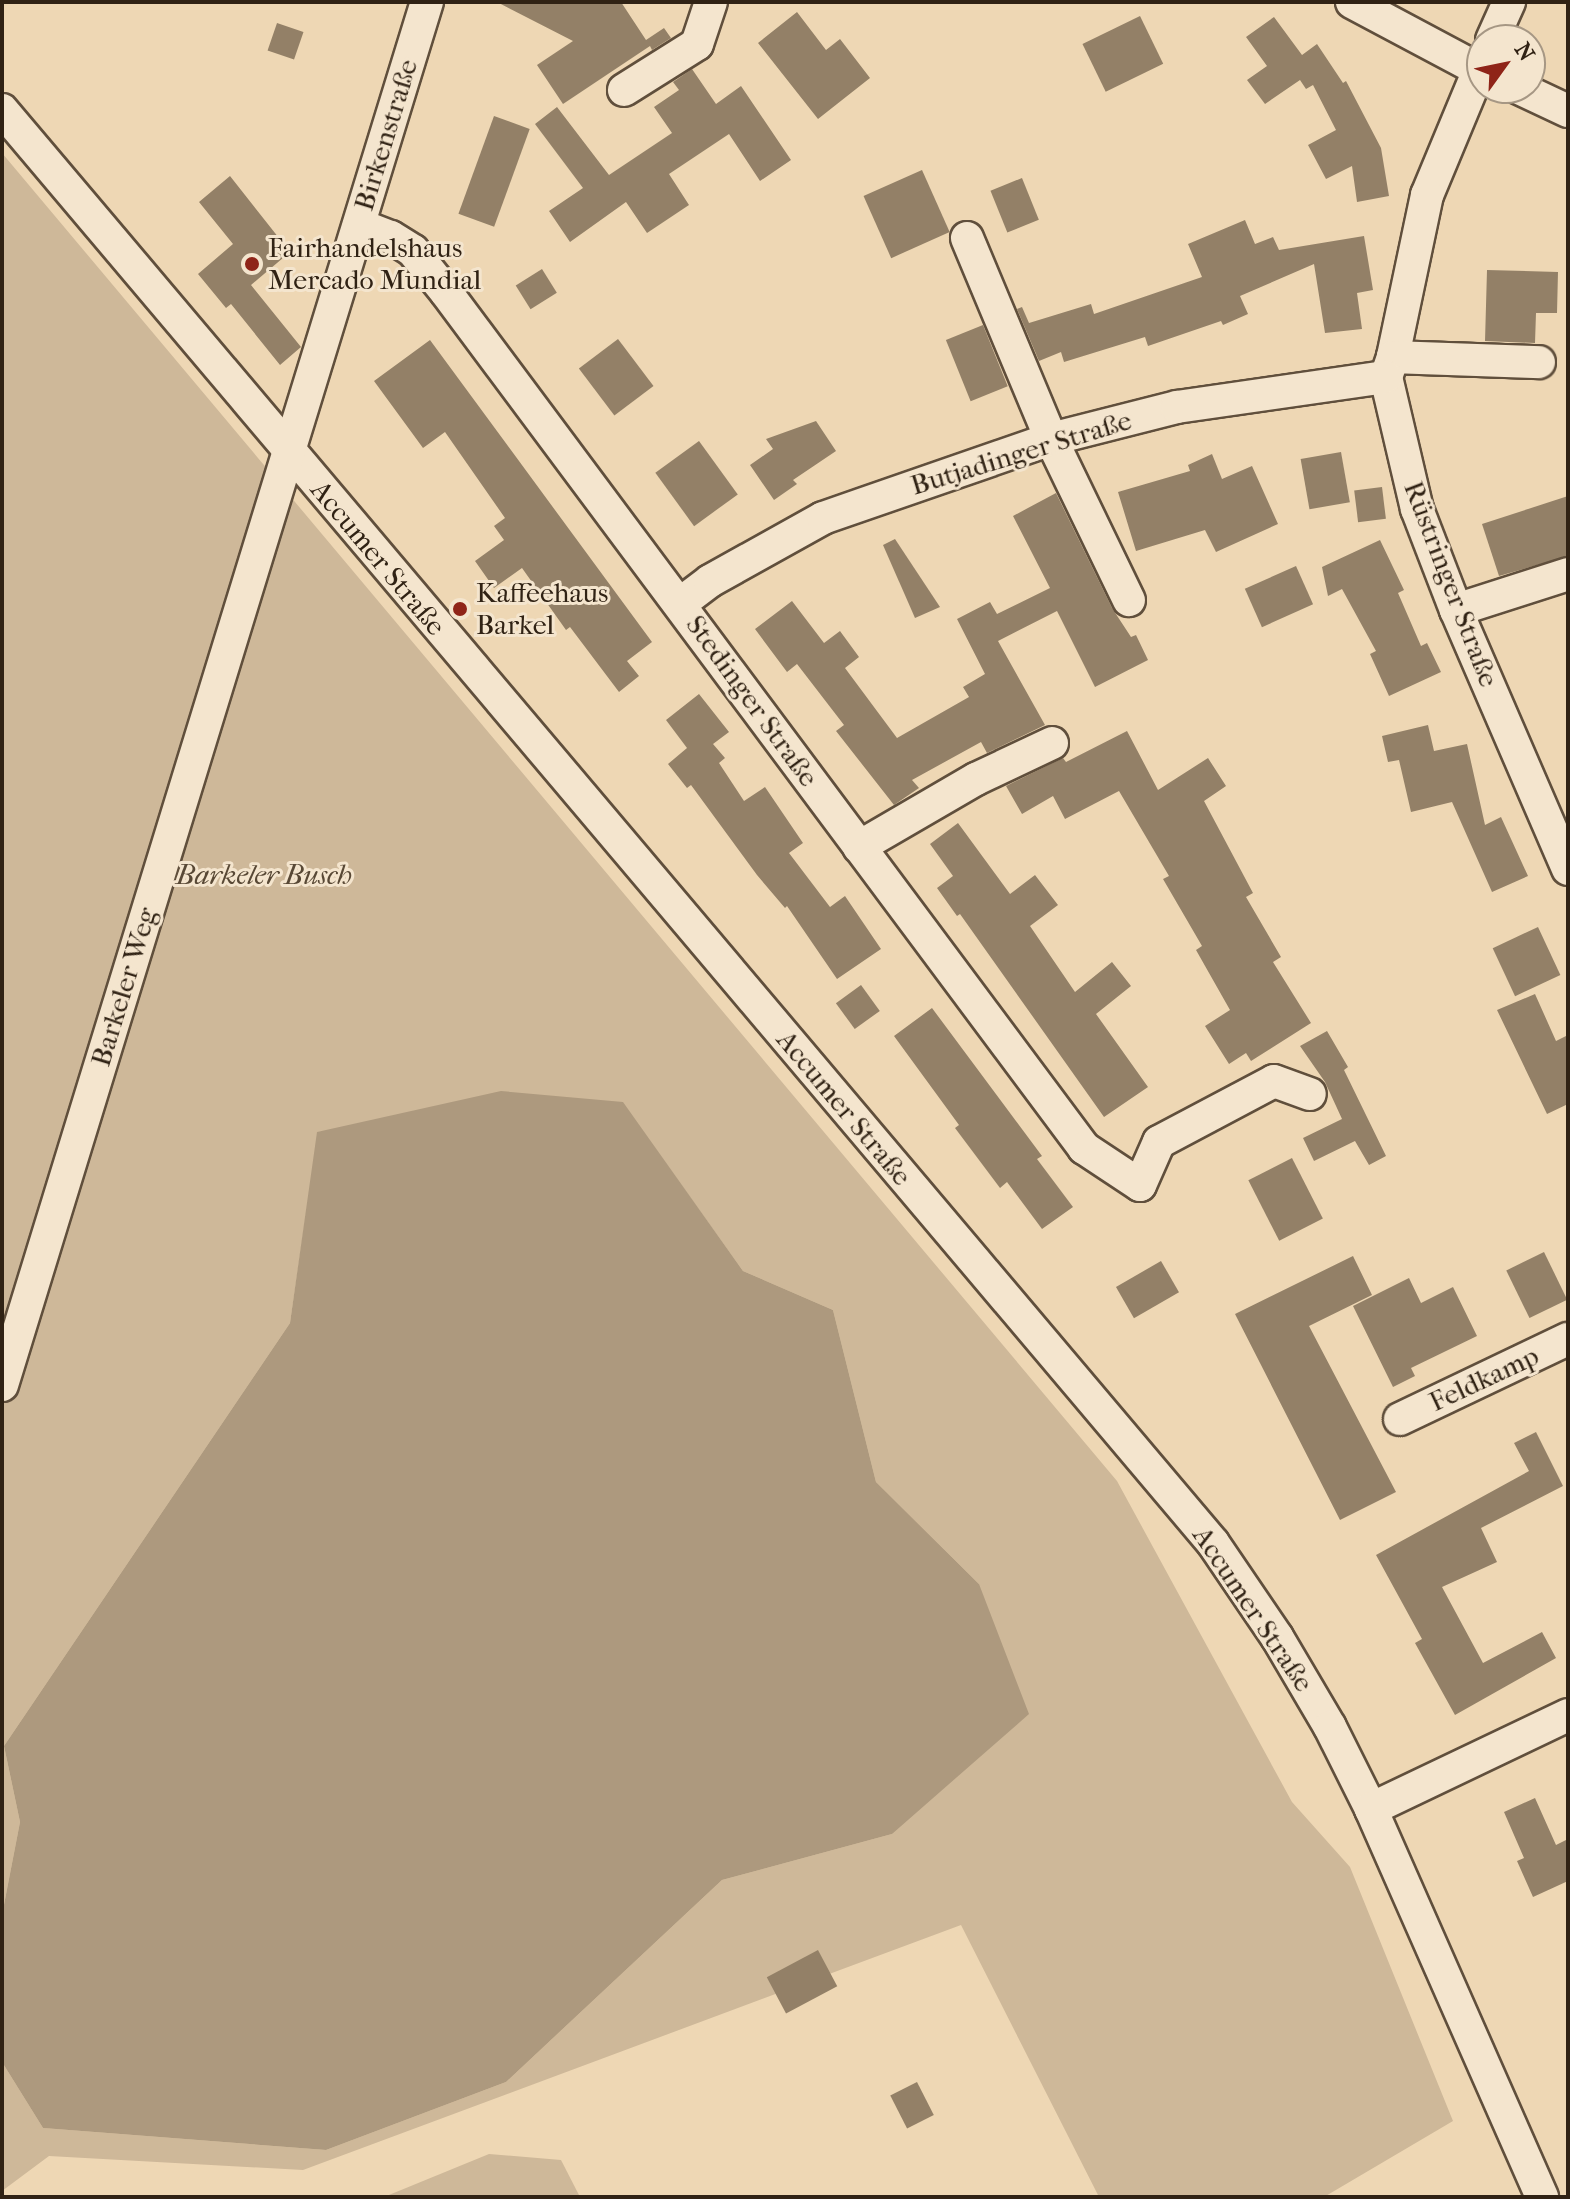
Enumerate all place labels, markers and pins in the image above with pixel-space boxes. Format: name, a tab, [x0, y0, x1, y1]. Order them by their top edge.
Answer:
place label: Fairhandelshaus Mercado Mundial	[268, 231, 481, 297]
marker: Fairhandelshaus Mercado Mundial	[243, 255, 261, 273]
place label: Kaffeehaus Barkel	[476, 576, 608, 642]
marker: Kaffeehaus Barkel	[451, 600, 469, 618]

